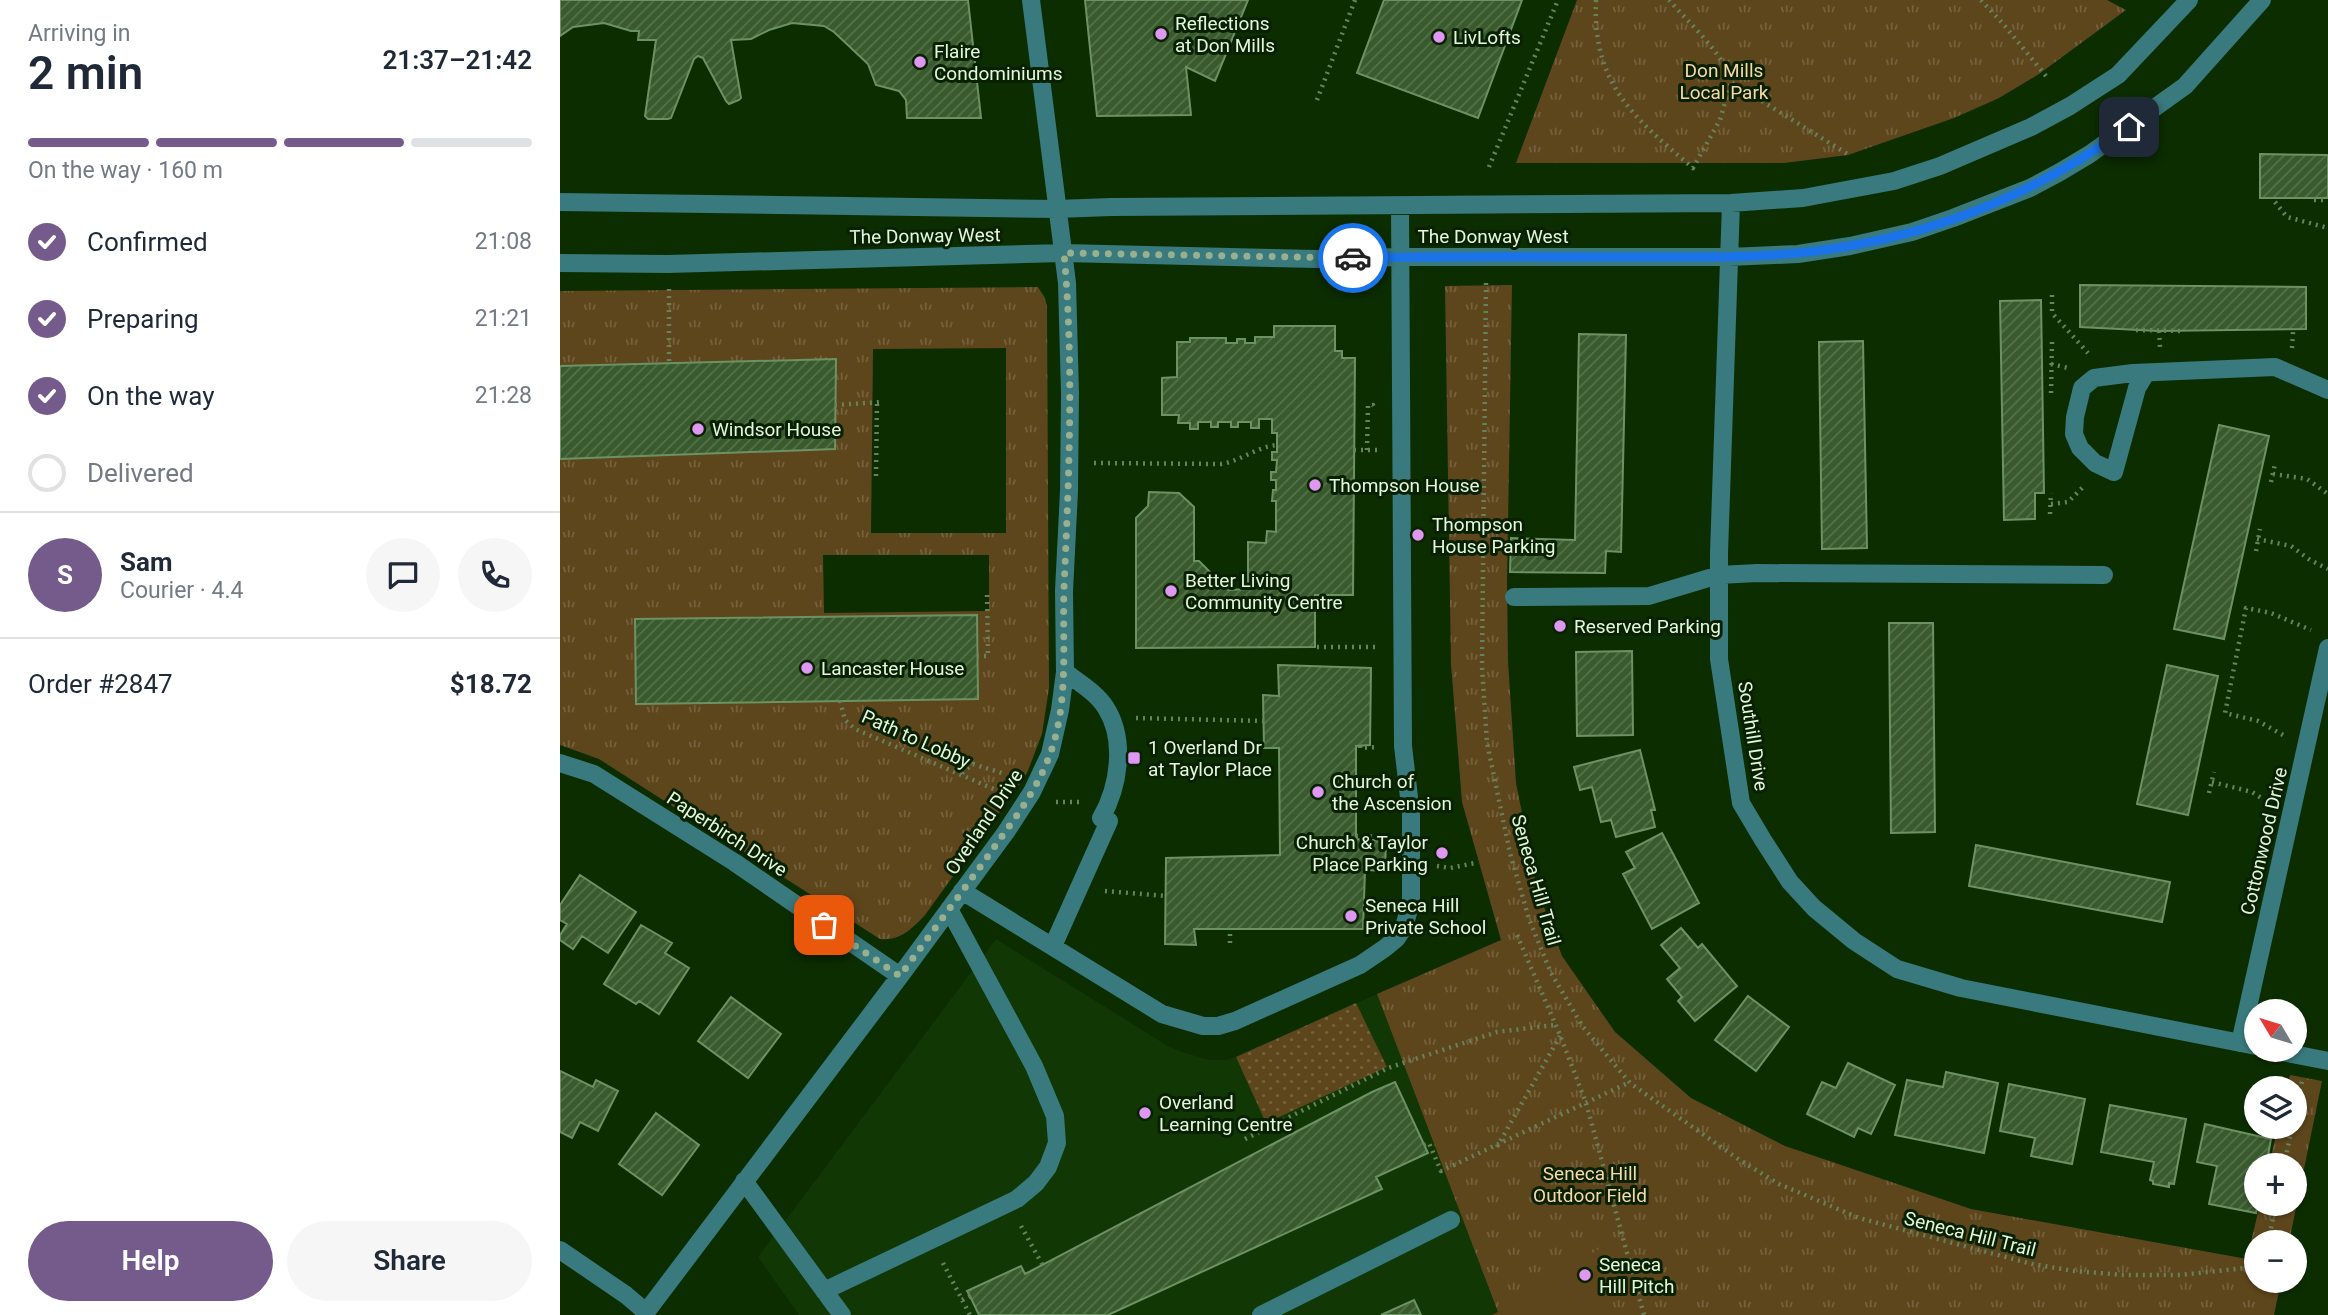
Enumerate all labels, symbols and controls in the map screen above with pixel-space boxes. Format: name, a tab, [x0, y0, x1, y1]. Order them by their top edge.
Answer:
place label: Reflections at Don Mills	[1175, 12, 1275, 57]
text: Arriving in	[28, 20, 131, 47]
marker: Reflections at Don Mills	[1153, 26, 1169, 42]
place label: LivLofts	[1453, 26, 1521, 49]
marker: LivLofts	[1431, 29, 1447, 45]
place label: Flaire Condominiums	[934, 40, 1063, 85]
text: 21:37–21:42	[382, 45, 532, 75]
text: 2 min	[28, 46, 143, 100]
marker: Flaire Condominiums	[912, 54, 928, 70]
park label: Don Mills Local Park	[1680, 59, 1769, 104]
pin	[2099, 97, 2159, 157]
icon: home	[2110, 108, 2148, 146]
text: On the way · 160 m	[28, 157, 223, 184]
icon: check	[28, 223, 66, 261]
street label: The Donway West	[849, 223, 1001, 249]
courier	[1318, 223, 1388, 293]
street label: The Donway West	[1417, 225, 1569, 248]
text: Confirmed	[87, 227, 208, 257]
text: 21:08	[475, 228, 532, 255]
icon: car	[1334, 239, 1372, 277]
icon: check	[28, 300, 66, 338]
text: Preparing	[87, 304, 199, 334]
text: 21:21	[475, 305, 532, 332]
icon: check	[28, 377, 66, 415]
text: On the way	[87, 381, 215, 411]
text: 21:28	[475, 382, 532, 409]
place label: Windsor House	[712, 418, 841, 441]
marker: Windsor House	[690, 421, 706, 437]
text: Delivered	[87, 458, 194, 488]
place label: Thompson House	[1329, 474, 1480, 497]
marker: Thompson House	[1307, 477, 1323, 493]
place label: Thompson House Parking	[1432, 513, 1556, 558]
marker: Thompson House Parking	[1410, 527, 1426, 543]
button: chat	[366, 538, 440, 612]
button: phone	[458, 538, 532, 612]
text: Sam	[120, 547, 172, 577]
text: S	[57, 560, 73, 590]
place label: Better Living Community Centre	[1185, 569, 1343, 614]
text: Courier · 4.4	[120, 577, 243, 604]
marker: Better Living Community Centre	[1163, 583, 1179, 599]
place label: Reserved Parking	[1574, 615, 1721, 638]
marker: Reserved Parking	[1552, 618, 1568, 634]
place label: Lancaster House	[821, 657, 964, 680]
marker: Lancaster House	[799, 660, 815, 676]
text: Order #2847	[28, 669, 173, 699]
text: $18.72	[450, 669, 532, 699]
street label: Southill Drive	[1733, 680, 1773, 792]
street label: Path to Lobby	[858, 705, 974, 773]
place label: 1 Overland Dr at Taylor Place	[1148, 736, 1272, 781]
marker: 1 Overland Dr at Taylor Place	[1126, 750, 1142, 766]
street label: Overland Drive	[940, 765, 1028, 879]
street label: Cottonwood Drive	[2236, 765, 2292, 917]
place label: Church of the Ascension	[1332, 770, 1452, 815]
marker: Church of the Ascension	[1310, 784, 1326, 800]
street label: Paperbirch Drive	[663, 787, 791, 881]
street label: Seneca Hill Trail	[1506, 812, 1566, 948]
place label: Church & Taylor Place Parking	[1296, 831, 1429, 876]
marker: Church & Taylor Place Parking	[1434, 845, 1450, 861]
place label: Seneca Hill Private School	[1365, 894, 1486, 939]
pin	[794, 895, 854, 955]
icon: bag	[805, 906, 843, 944]
marker: Seneca Hill Private School	[1343, 908, 1359, 924]
north arrow	[2244, 999, 2306, 1062]
map controls	[2244, 999, 2307, 1293]
button: layers	[2244, 1076, 2307, 1139]
place label: Overland Learning Centre	[1159, 1091, 1293, 1136]
marker: Overland Learning Centre	[1137, 1105, 1153, 1121]
button: +	[2244, 1153, 2307, 1216]
park label: Seneca Hill Outdoor Field	[1533, 1162, 1647, 1207]
street label: Seneca Hill Trail	[1902, 1207, 2038, 1261]
button: Help	[28, 1221, 273, 1301]
button: Share	[287, 1221, 532, 1301]
button: −	[2244, 1230, 2307, 1293]
place label: Seneca Hill Pitch	[1599, 1253, 1674, 1298]
marker: Seneca Hill Pitch	[1577, 1267, 1593, 1283]

